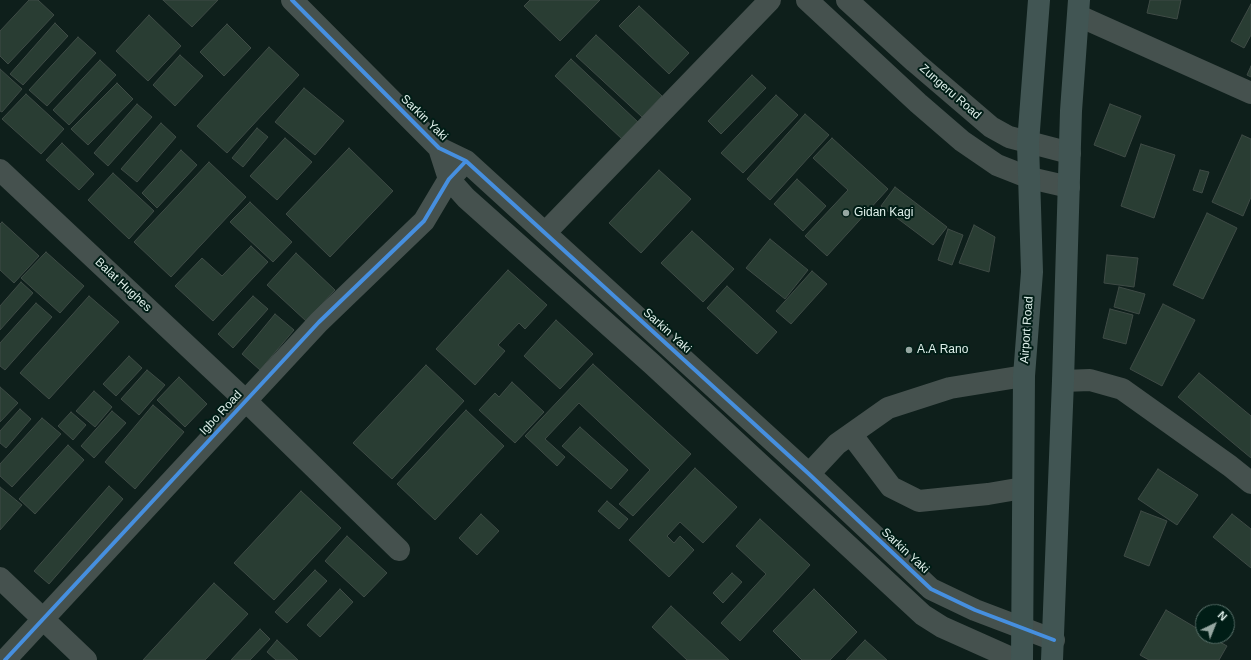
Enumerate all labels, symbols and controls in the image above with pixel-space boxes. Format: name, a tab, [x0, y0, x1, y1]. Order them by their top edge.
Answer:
street label: Zungeru Road	[916, 61, 984, 123]
street label: Sarkin Yaki	[397, 92, 451, 144]
place label: Gidan Kagi	[854, 206, 913, 220]
marker: Gidan Kagi	[841, 208, 851, 218]
street label: Balat Hughes	[92, 255, 154, 315]
street label: Airport Road	[1017, 296, 1037, 364]
street label: Sarkin Yaki	[640, 306, 694, 356]
place label: A.A Rano	[917, 343, 968, 357]
marker: A.A Rano	[904, 345, 914, 355]
street label: Igbo Road	[197, 388, 245, 438]
street label: Sarkin Yaki	[878, 525, 932, 577]
north arrow	[1195, 604, 1235, 644]
text: N	[1215, 609, 1229, 623]

